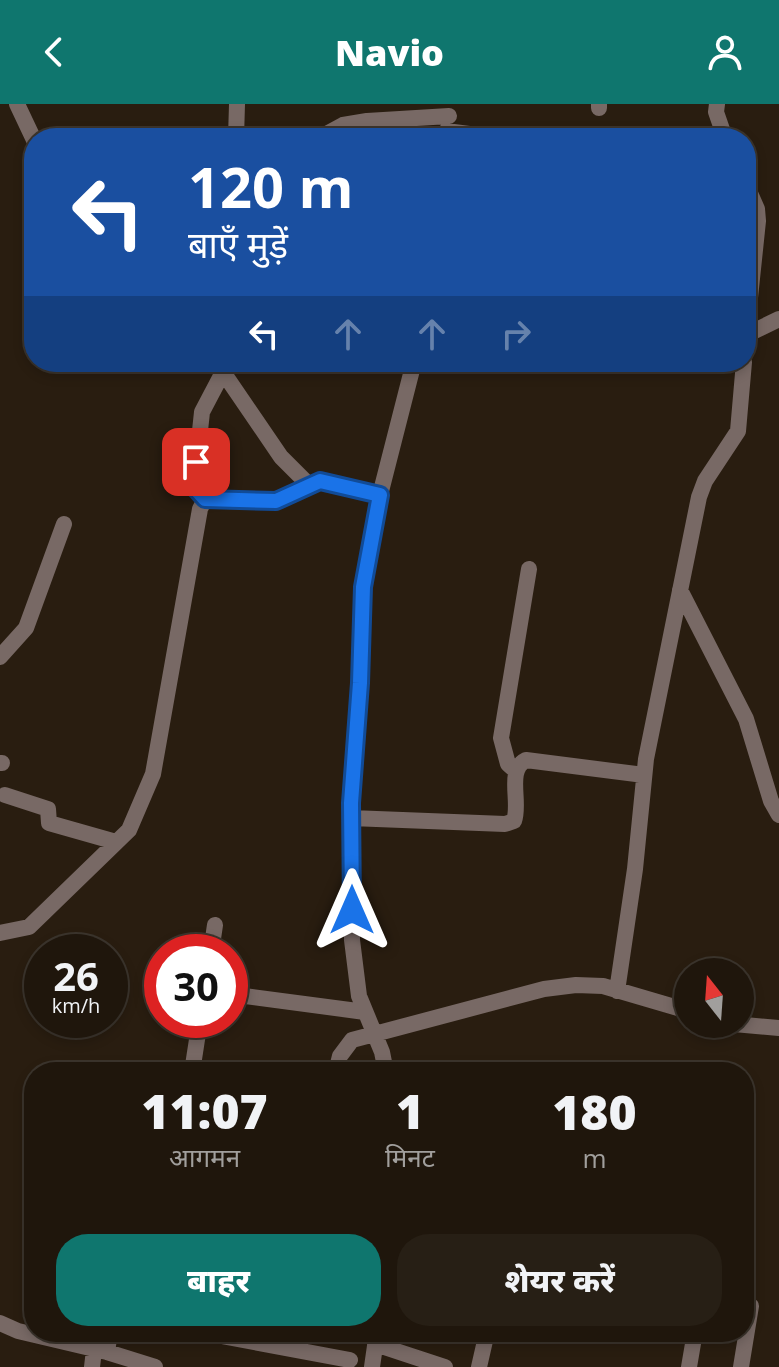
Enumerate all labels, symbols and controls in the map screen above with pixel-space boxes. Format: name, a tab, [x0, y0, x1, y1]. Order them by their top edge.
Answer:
text: Navio	[335, 28, 444, 77]
icon: back	[32, 30, 76, 74]
icon: person	[703, 30, 747, 74]
text: 120 m	[188, 148, 354, 224]
icon: left	[56, 160, 160, 264]
text: बाएँ मुड़ें	[188, 220, 288, 269]
icon: left	[242, 312, 286, 356]
icon: ahead	[326, 312, 370, 356]
icon: ahead	[410, 312, 454, 356]
icon: right	[494, 312, 538, 356]
pin	[162, 428, 230, 496]
icon: arrive	[174, 440, 218, 484]
position arrow	[310, 868, 394, 952]
speed limit sign: 30	[144, 934, 248, 1038]
text: 26	[53, 948, 99, 1003]
north arrow	[674, 958, 754, 1038]
map controls	[674, 958, 754, 1038]
text: km/h	[52, 992, 100, 1019]
text: 11:07	[141, 1078, 268, 1143]
text: 1	[396, 1078, 424, 1143]
text: 180	[552, 1079, 637, 1144]
text: आगमन	[169, 1139, 240, 1175]
text: मिनट	[385, 1139, 435, 1175]
text: m	[582, 1140, 606, 1176]
button: बाहर	[56, 1234, 381, 1326]
button: शेयर करें	[397, 1234, 722, 1326]

